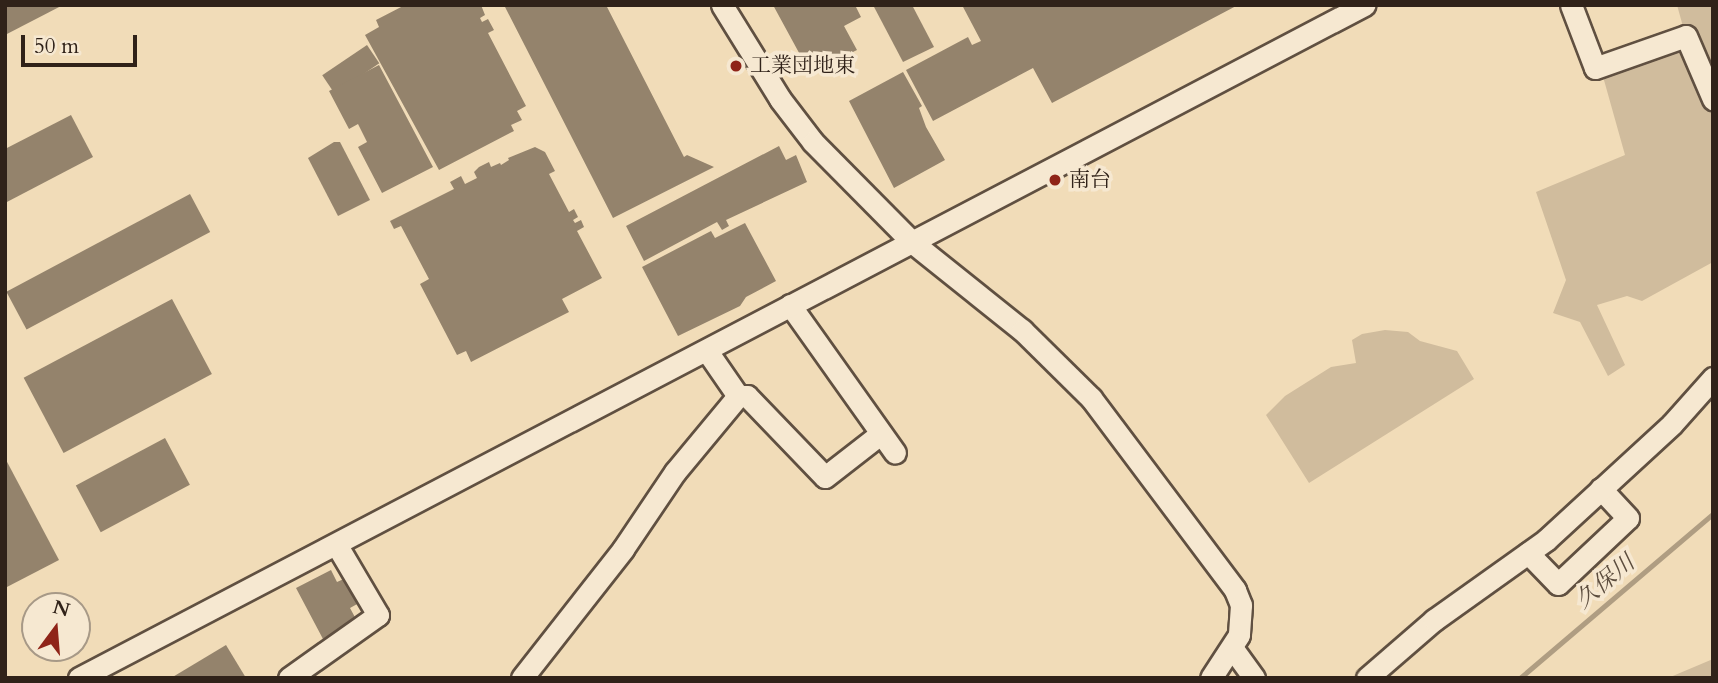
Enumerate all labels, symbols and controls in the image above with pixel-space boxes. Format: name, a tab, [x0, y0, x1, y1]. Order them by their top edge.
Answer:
scale bar	[24, 21, 140, 65]
text: 50 m	[34, 32, 79, 61]
place label: 工業団地東	[750, 53, 855, 79]
marker: 工業団地東	[728, 58, 744, 74]
place label: 南台	[1069, 167, 1111, 193]
marker: 南台	[1047, 172, 1063, 188]
water label: 久保川	[1570, 549, 1640, 615]
north arrow	[21, 592, 91, 662]
text: N	[50, 594, 73, 624]

